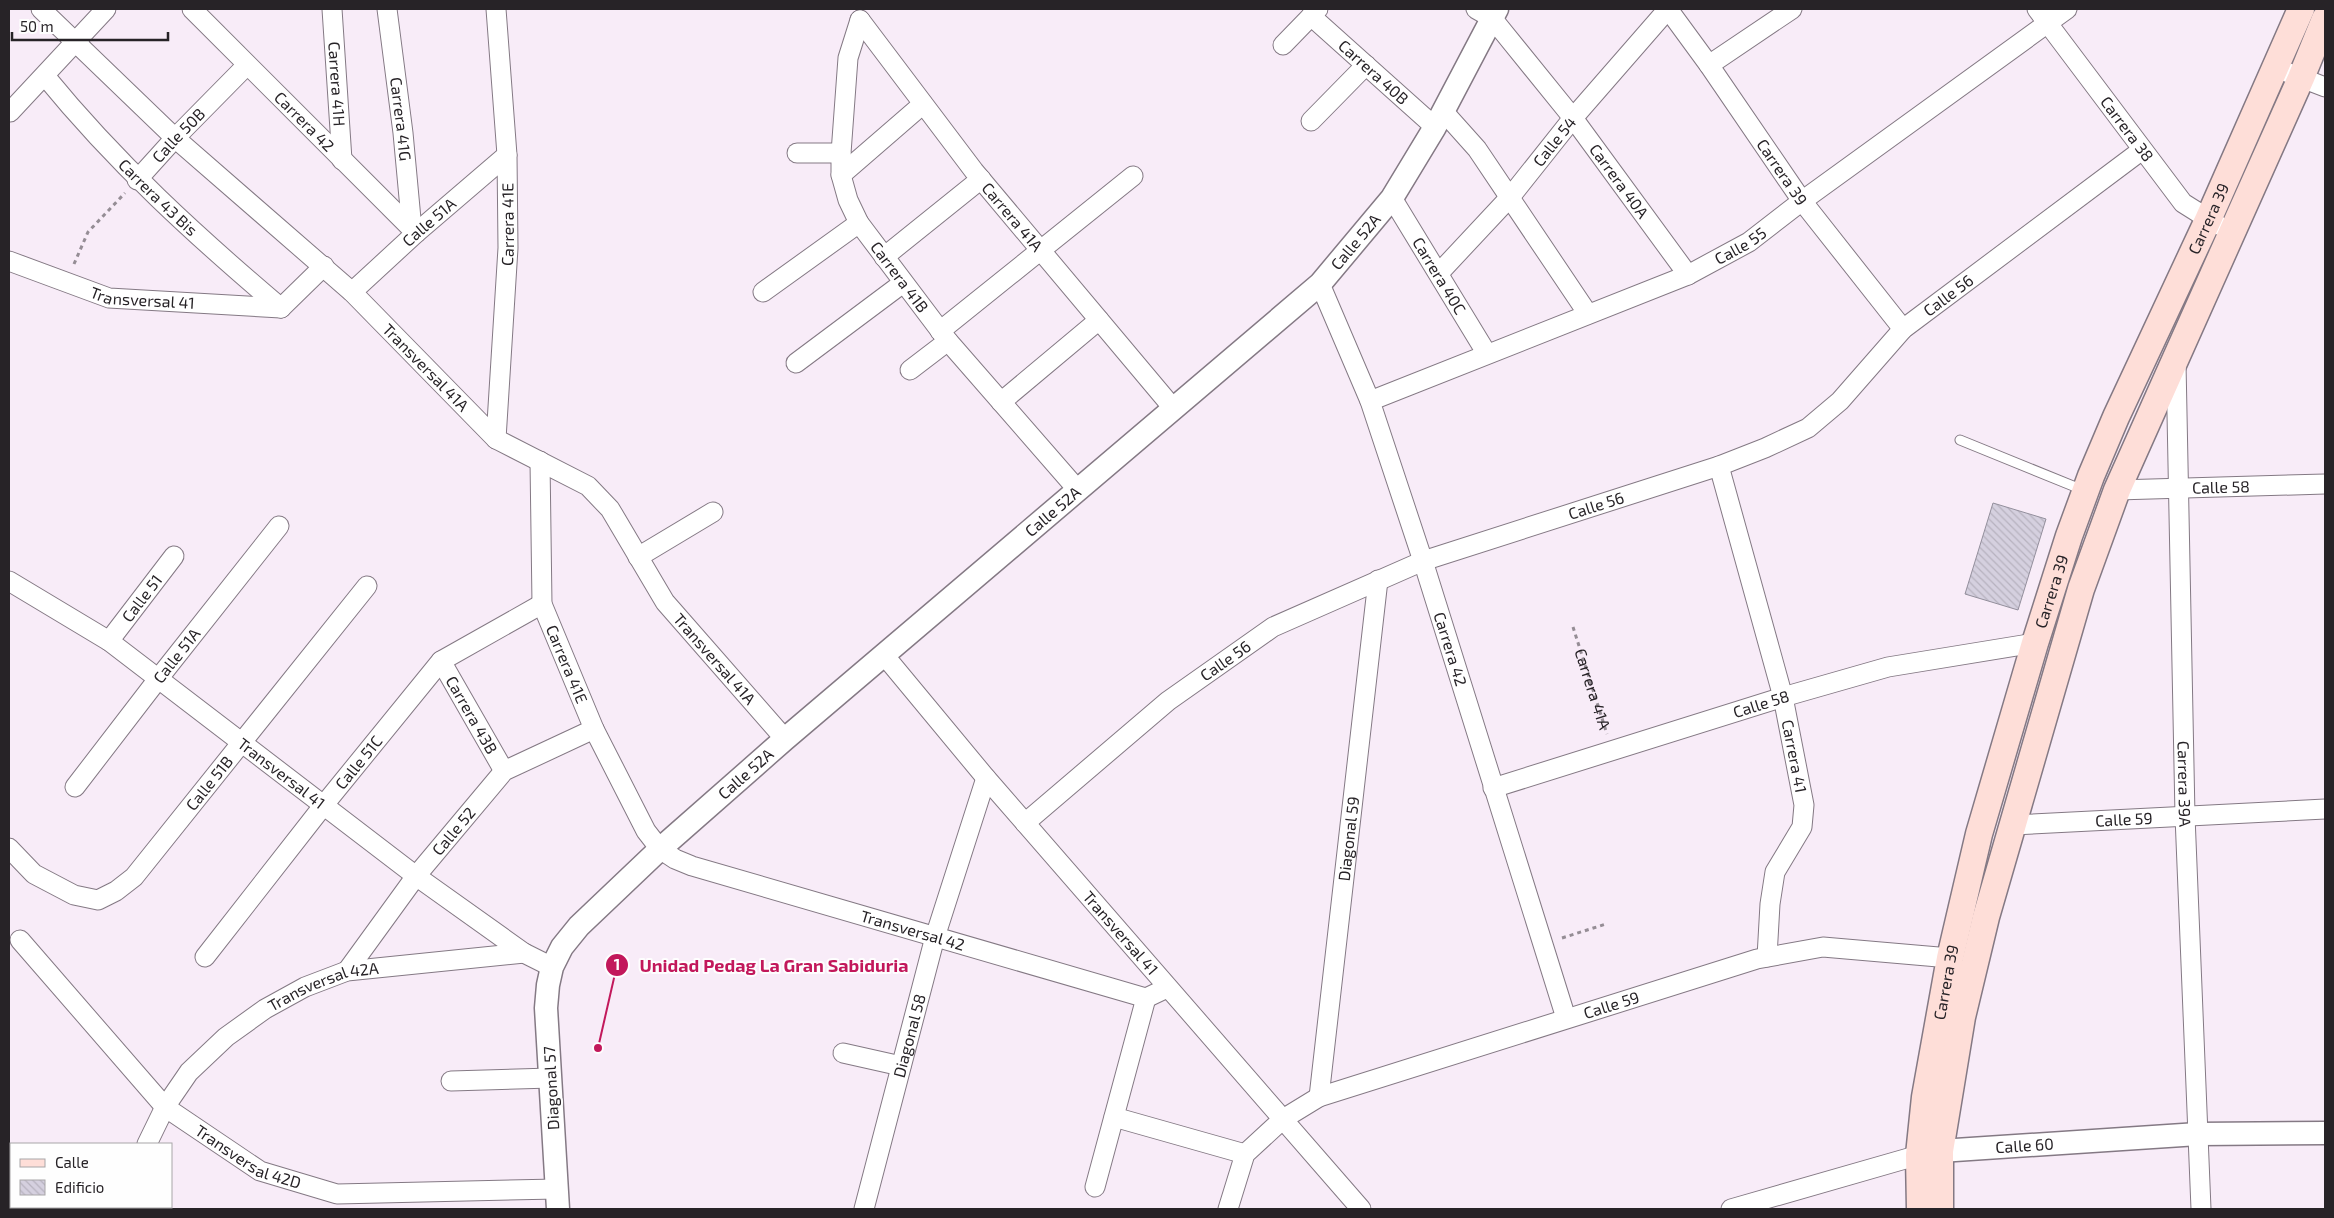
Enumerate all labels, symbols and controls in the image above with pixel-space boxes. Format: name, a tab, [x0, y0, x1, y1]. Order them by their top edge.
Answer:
scale bar	[12, 10, 169, 42]
text: 50 m	[20, 17, 54, 35]
street label: Carrera 40B	[1335, 35, 1413, 108]
street label: Carrera 41H	[325, 41, 350, 127]
street label: Carrera 41G	[387, 76, 416, 162]
street label: Carrera 42	[271, 87, 339, 155]
street label: Carrera 38	[2097, 92, 2158, 165]
street label: Calle 50B	[148, 104, 208, 166]
street label: Calle 54	[1528, 112, 1579, 170]
street label: Carrera 39	[1753, 135, 1812, 208]
street label: Carrera 40A	[1586, 140, 1653, 221]
street label: Carrera 43 Bis	[115, 155, 202, 239]
street label: Carrera 41A	[979, 178, 1047, 255]
street label: Carrera 39	[2183, 180, 2232, 257]
street label: Carrera 41E	[497, 183, 517, 266]
street label: Calle 51A	[398, 193, 459, 250]
street label: Calle 52A	[1326, 210, 1384, 273]
street label: Calle 55	[1711, 222, 1770, 268]
street label: Carrera 40C	[1409, 234, 1470, 317]
street label: Carrera 41B	[867, 237, 933, 316]
street label: Calle 56	[1919, 270, 1977, 320]
street label: Transversal 41	[88, 282, 195, 312]
street label: Transversal 41A	[379, 319, 473, 415]
street label: Calle 58	[2192, 476, 2250, 497]
street label: Calle 52A	[1021, 482, 1084, 540]
street label: Calle 56	[1566, 487, 1626, 523]
street label: Carrera 39	[2030, 552, 2071, 630]
street label: Calle 51	[117, 570, 166, 625]
street label: Transversal 41A	[670, 609, 760, 708]
street label: Carrera 42	[1430, 609, 1472, 688]
street label: Carrera 41E	[543, 622, 592, 706]
street label: Calle 51A	[149, 624, 204, 687]
street label: Calle 56	[1196, 636, 1254, 685]
street label: Carrera 41A	[1571, 646, 1615, 732]
street label: Carrera 43B	[442, 672, 502, 757]
street label: Calle 58	[1730, 686, 1791, 721]
street label: Carrera 41	[1779, 718, 1811, 794]
street label: Calle 51C	[331, 731, 386, 793]
street label: Transversal 41	[234, 733, 329, 812]
street label: Carrera 39A	[2175, 741, 2195, 827]
street label: Calle 52A	[714, 744, 777, 803]
street label: Calle 51B	[181, 752, 236, 814]
street label: Diagonal 59	[1334, 795, 1362, 882]
street label: Calle 52	[428, 803, 479, 859]
street label: Calle 59	[2095, 808, 2153, 830]
street label: Transversal 41	[1079, 887, 1163, 978]
street label: Transversal 42	[859, 906, 967, 954]
street label: Carrera 39	[1929, 943, 1962, 1021]
callout: Unidad Pedag La Gran Sabiduria	[604, 949, 918, 982]
text: Unidad Pedag La Gran Sabiduria	[639, 954, 909, 976]
text: 1	[614, 955, 620, 973]
street label: Transversal 42A	[264, 958, 379, 1015]
street label: Calle 59	[1581, 987, 1641, 1022]
street label: Diagonal 58	[889, 992, 929, 1080]
street label: Diagonal 57	[539, 1046, 562, 1131]
street label: Transversal 42D	[192, 1120, 303, 1192]
street label: Calle 60	[1995, 1134, 2054, 1156]
legend	[10, 1143, 172, 1208]
text: Calle	[55, 1153, 89, 1171]
text: Edificio	[55, 1178, 104, 1196]

